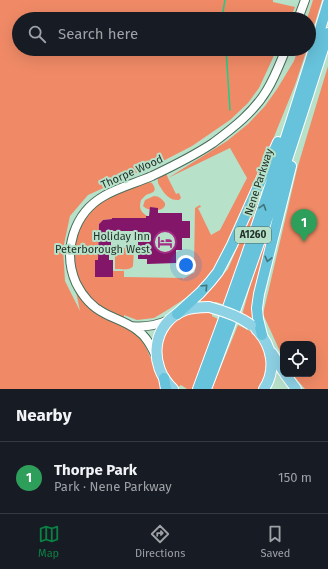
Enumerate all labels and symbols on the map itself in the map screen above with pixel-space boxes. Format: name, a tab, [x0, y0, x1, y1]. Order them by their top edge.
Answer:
street label: Nene Parkway	[242, 146, 276, 217]
street label: Thorpe Wood	[99, 153, 165, 191]
one-way arrow	[258, 204, 267, 211]
pin: 1	[291, 209, 317, 242]
road number: A1260	[235, 227, 271, 243]
hotel icon: Holiday Inn Peterborough West	[152, 229, 178, 255]
place label: Holiday Inn Peterborough West	[55, 230, 150, 256]
your location	[176, 255, 196, 275]
one-way arrow	[264, 255, 273, 262]
one-way arrow	[200, 284, 208, 292]

